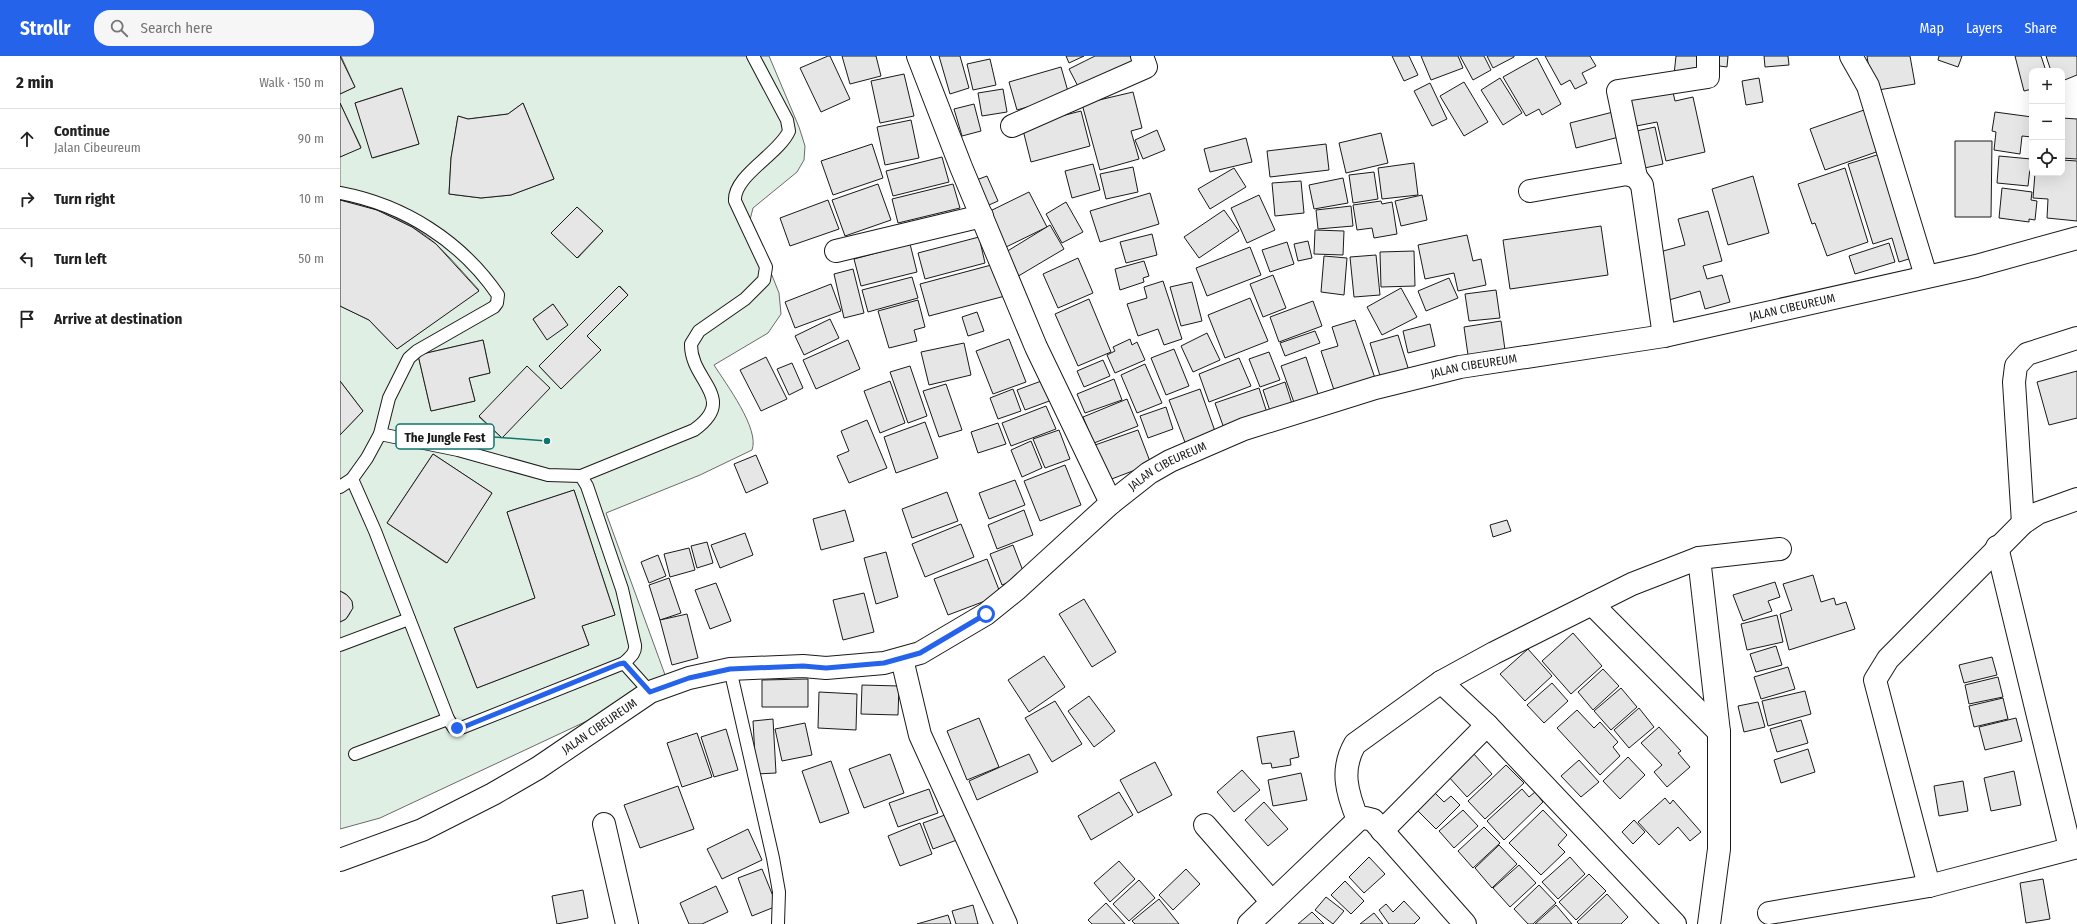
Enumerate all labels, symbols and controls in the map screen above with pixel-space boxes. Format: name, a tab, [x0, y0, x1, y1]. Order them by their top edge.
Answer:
search box	[94, 10, 374, 46]
text: Strollr	[20, 17, 70, 40]
icon: search	[108, 17, 130, 39]
text: Search here	[140, 19, 213, 37]
text: Map	[1920, 20, 1944, 37]
text: Layers	[1966, 20, 2002, 37]
text: Share	[2024, 20, 2057, 37]
map controls	[2029, 68, 2065, 176]
button: +	[2029, 68, 2065, 104]
text: 2 min	[16, 72, 54, 93]
text: Walk · 150 m	[259, 75, 324, 90]
button: −	[2029, 104, 2065, 140]
text: Continue	[54, 122, 110, 140]
icon: ahead	[16, 128, 38, 150]
text: 90 m	[298, 131, 324, 146]
text: Jalan Cibeureum	[54, 140, 141, 155]
button: locate	[2029, 140, 2065, 176]
icon: right	[16, 188, 38, 210]
text: Turn right	[54, 190, 115, 208]
text: 10 m	[299, 191, 324, 206]
icon: left	[16, 248, 38, 270]
text: Turn left	[54, 250, 107, 268]
text: 50 m	[298, 251, 324, 266]
street label: JALAN CIBEUREUM	[1748, 291, 1836, 324]
icon: arrive	[16, 308, 38, 330]
text: Arrive at destination	[54, 310, 182, 328]
street label: JALAN CIBEUREUM	[1429, 351, 1518, 381]
callout: The Jungle Fest	[396, 424, 494, 449]
text: The Jungle Fest	[404, 430, 486, 445]
street label: JALAN CIBEUREUM	[1125, 439, 1209, 494]
route start	[977, 605, 995, 623]
street label: JALAN CIBEUREUM	[559, 696, 640, 757]
route end	[448, 719, 466, 737]

